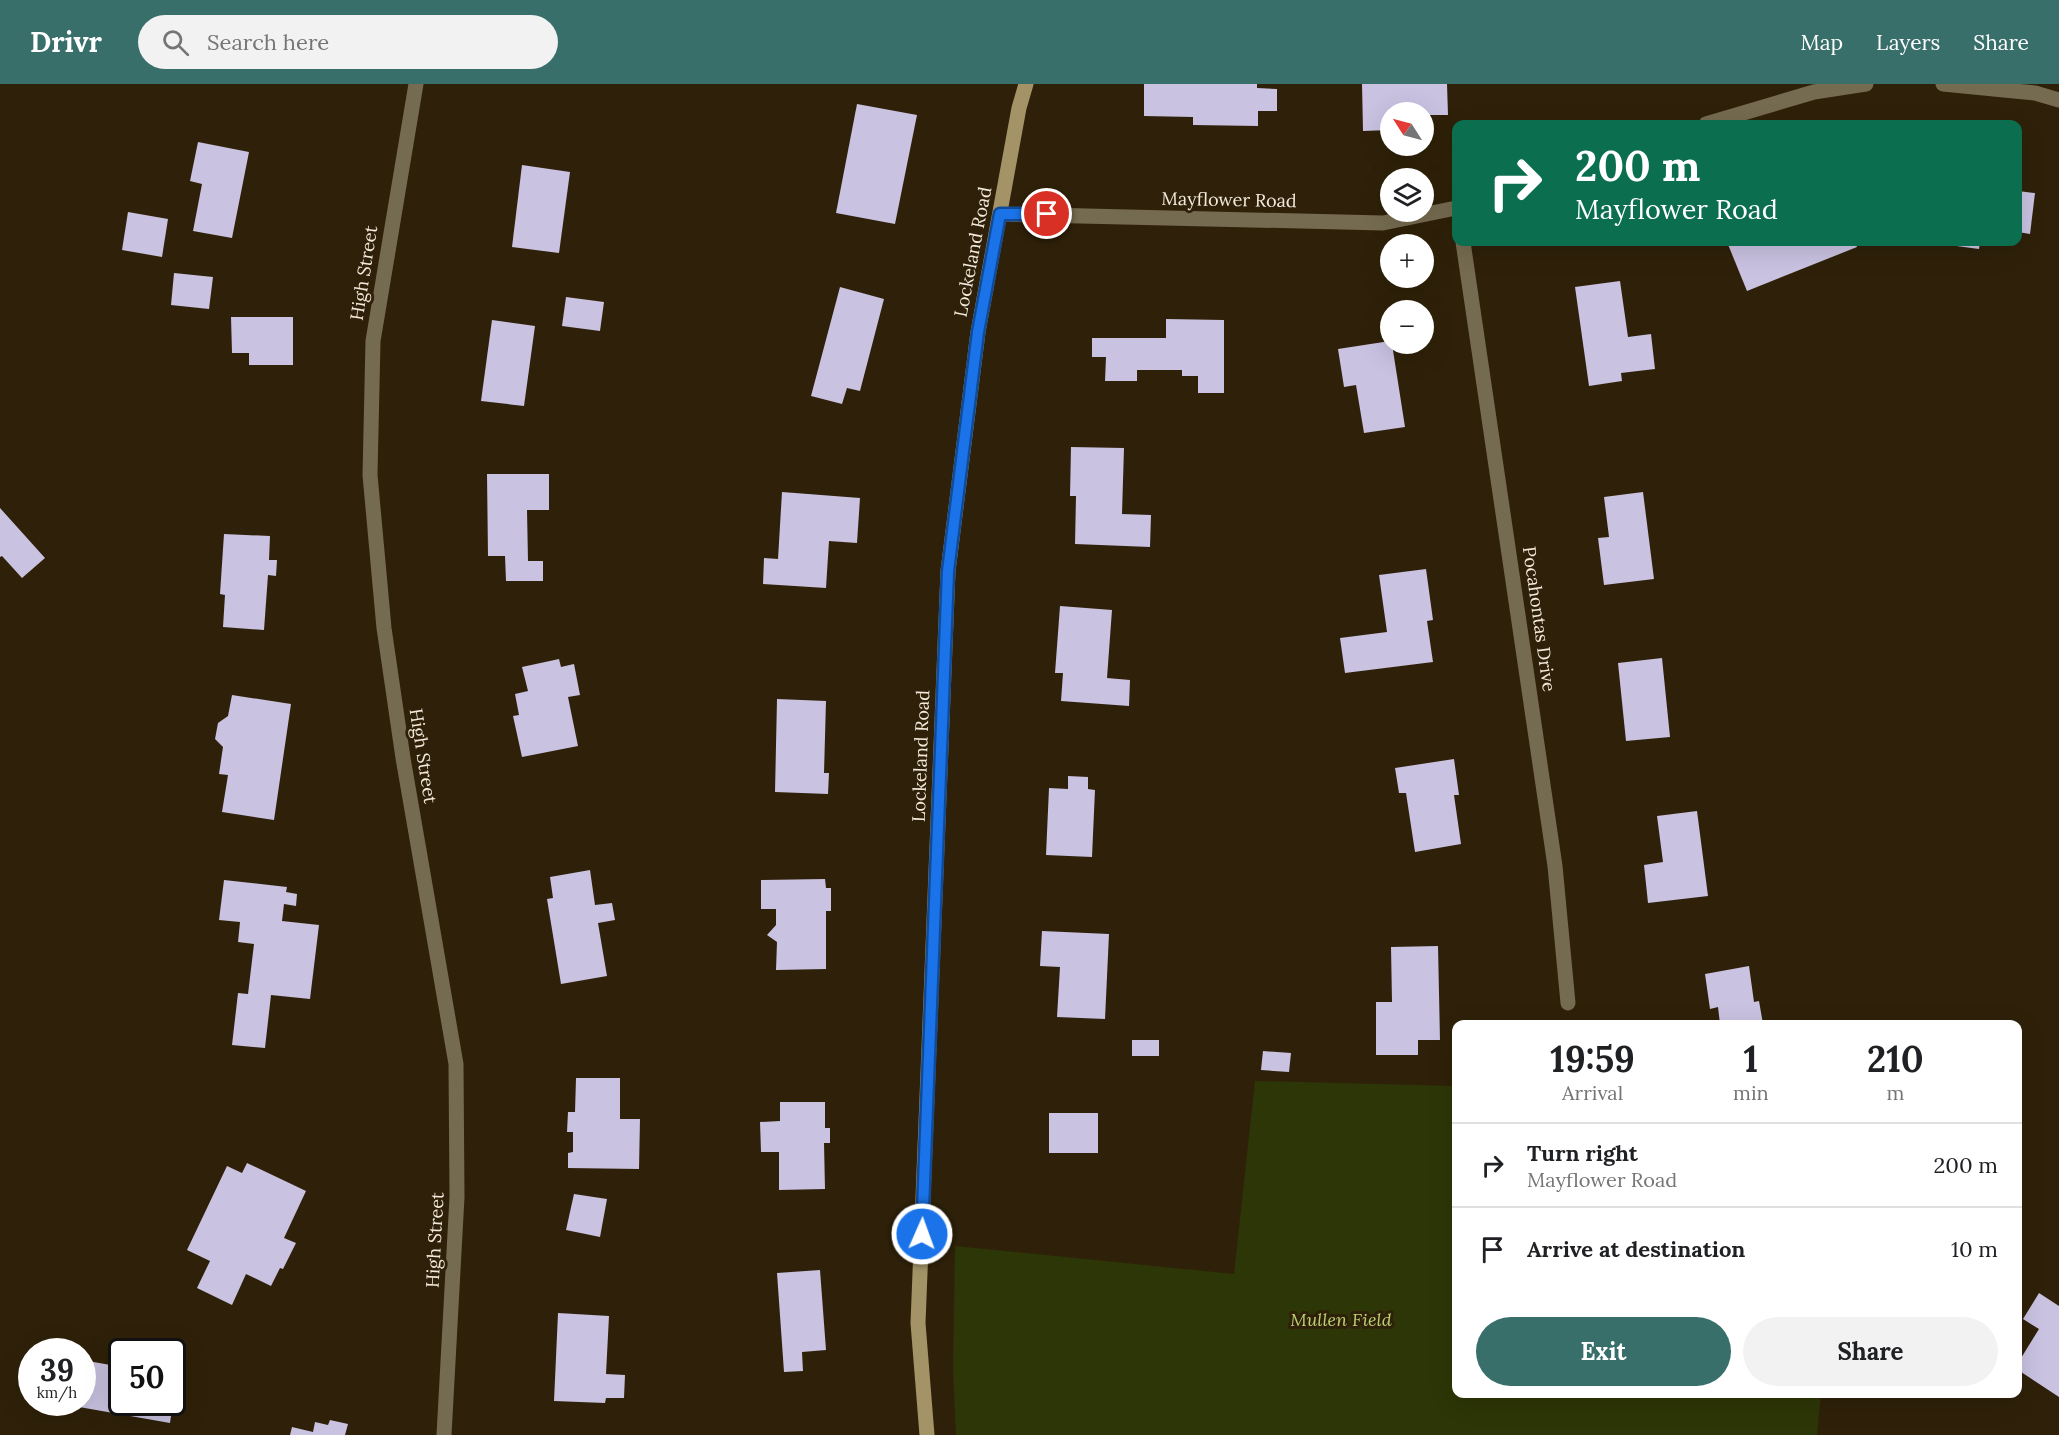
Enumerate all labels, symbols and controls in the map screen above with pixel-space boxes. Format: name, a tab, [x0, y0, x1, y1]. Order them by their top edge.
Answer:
search box	[138, 15, 558, 69]
text: Drivr	[30, 24, 102, 60]
icon: search	[159, 26, 192, 59]
text: Search here	[207, 28, 329, 56]
text: Map	[1800, 29, 1843, 56]
text: Layers	[1876, 29, 1940, 56]
text: Share	[1973, 29, 2029, 56]
north arrow	[1380, 102, 1434, 156]
map controls	[1380, 102, 1434, 354]
text: 200 m	[1575, 139, 1701, 193]
icon: right	[1476, 144, 1554, 222]
button: layers	[1380, 168, 1434, 222]
street label: Lockeland Road	[949, 185, 996, 319]
street label: Mayflower Road	[1161, 187, 1297, 212]
pin	[1021, 188, 1072, 239]
text: Mayflower Road	[1575, 192, 1778, 226]
icon: arrive	[1030, 197, 1063, 230]
street label: High Street	[345, 224, 382, 322]
button: +	[1380, 234, 1434, 288]
button: −	[1380, 300, 1434, 354]
street label: Pocahontas Drive	[1518, 545, 1561, 693]
street label: Lockeland Road	[907, 689, 934, 822]
street label: High Street	[405, 707, 442, 805]
text: 19:59	[1550, 1036, 1635, 1082]
text: 1	[1744, 1036, 1758, 1082]
text: 210	[1867, 1036, 1924, 1082]
text: Arrival	[1562, 1080, 1623, 1105]
text: min	[1733, 1080, 1769, 1105]
text: m	[1886, 1080, 1904, 1105]
text: Turn right	[1527, 1139, 1638, 1167]
icon: right	[1476, 1149, 1509, 1182]
text: 200 m	[1933, 1151, 1998, 1179]
text: Mayflower Road	[1527, 1167, 1677, 1192]
street label: High Street	[421, 1191, 448, 1288]
position arrow	[890, 1202, 954, 1266]
icon: arrive	[1476, 1233, 1509, 1266]
text: Arrive at destination	[1527, 1235, 1745, 1263]
text: 10 m	[1951, 1235, 1998, 1263]
park label: Mullen Field	[1290, 1308, 1392, 1331]
button: Exit	[1476, 1317, 1731, 1386]
button: Share	[1743, 1317, 1998, 1386]
speed limit sign: 50	[108, 1338, 186, 1416]
text: 39	[40, 1351, 74, 1389]
text: km/h	[37, 1383, 77, 1402]

